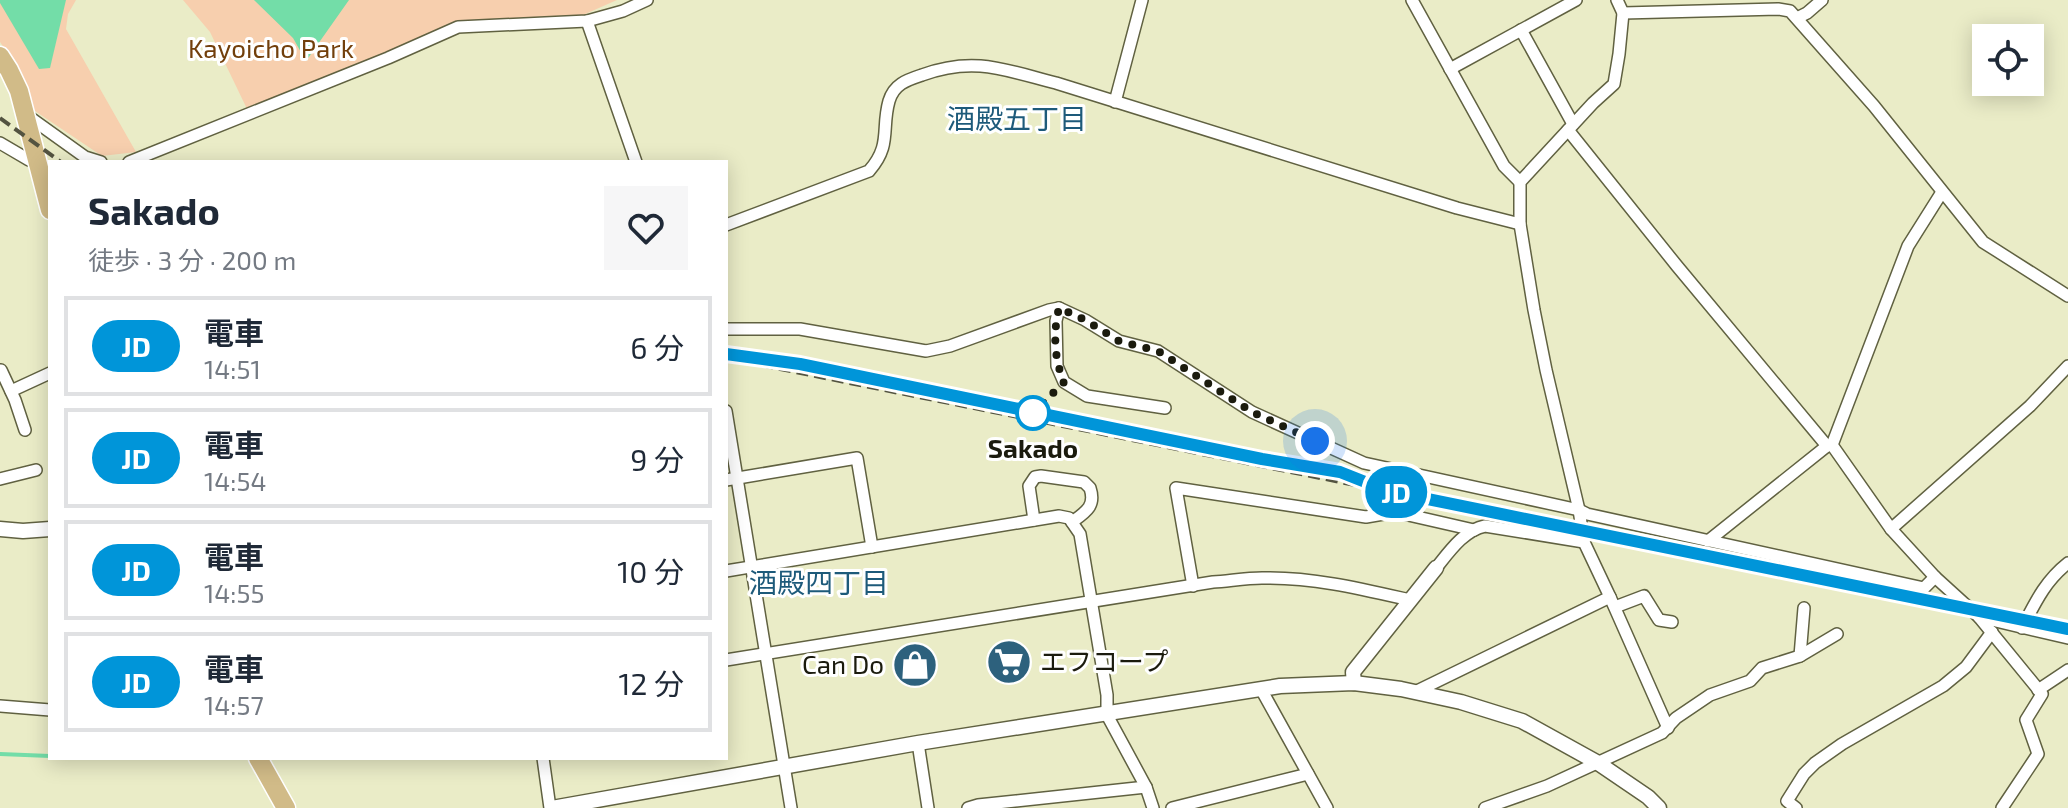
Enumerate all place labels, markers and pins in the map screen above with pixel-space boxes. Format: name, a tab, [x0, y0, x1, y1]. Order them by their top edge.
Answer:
marker: Sakado	[1016, 396, 1050, 430]
place label: Sakado	[988, 432, 1078, 463]
supermarket icon: エフコープ	[985, 638, 1033, 686]
shop icon: Can Do	[891, 641, 939, 689]
place label: エフコープ	[1040, 645, 1168, 676]
place label: Can Do	[802, 648, 884, 679]

